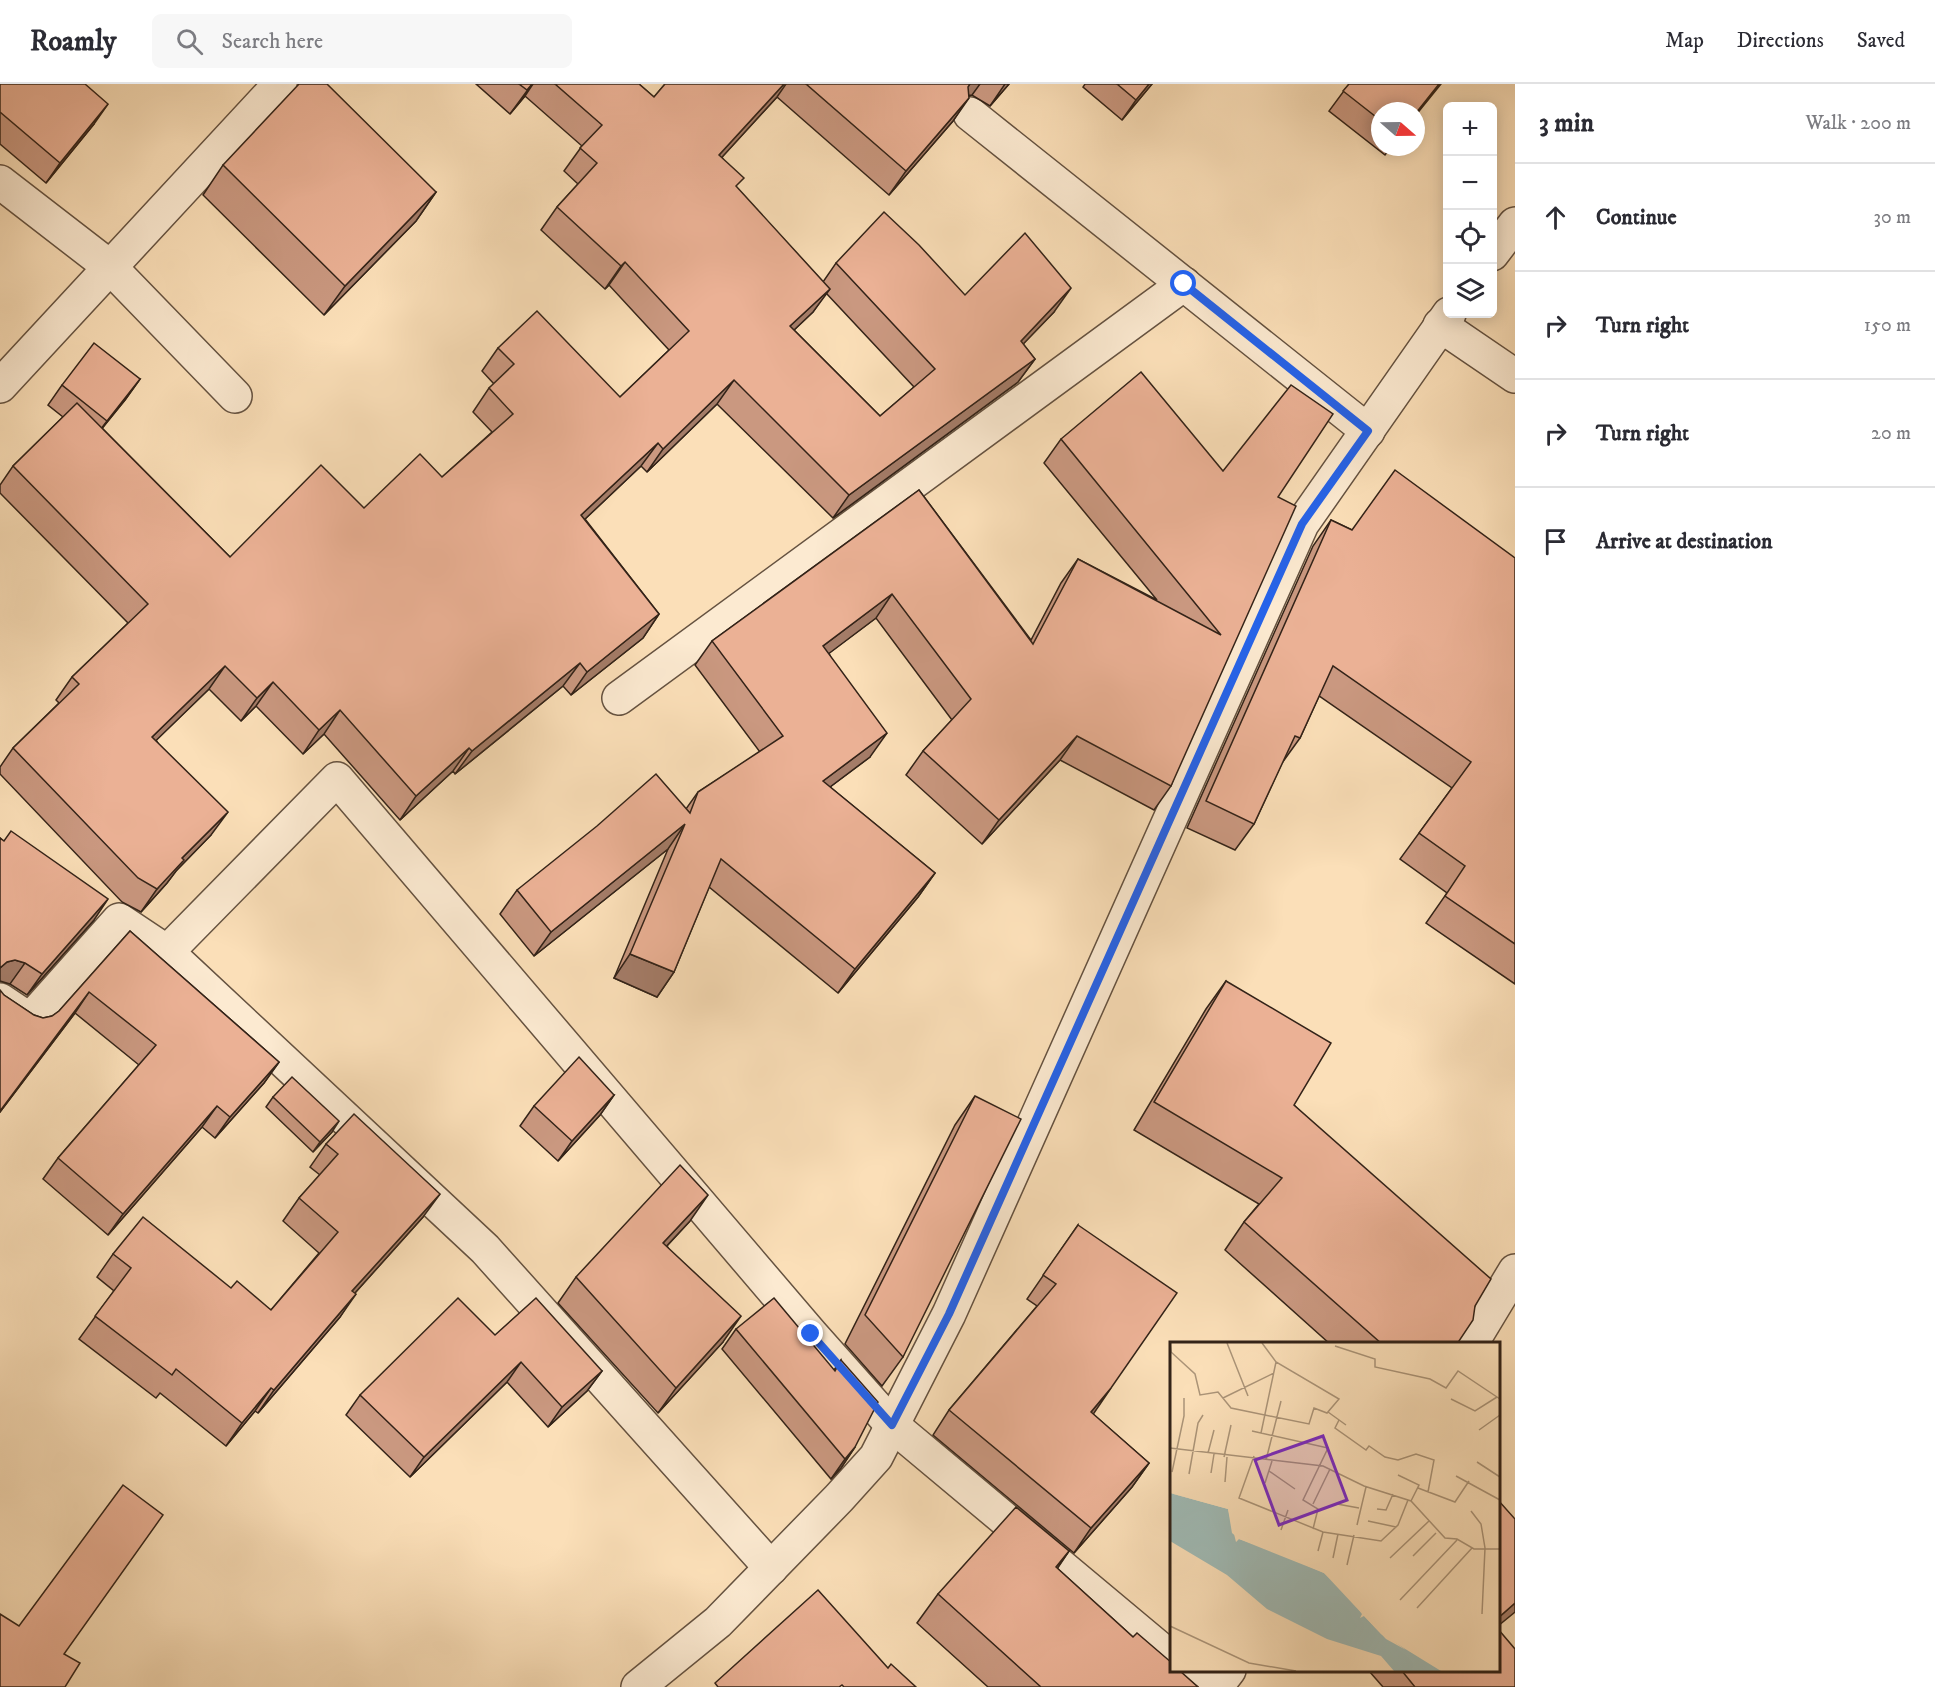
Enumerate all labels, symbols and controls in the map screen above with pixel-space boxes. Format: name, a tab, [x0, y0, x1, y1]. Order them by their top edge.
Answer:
search box	[152, 14, 572, 68]
text: Roamly	[30, 24, 116, 59]
icon: search	[173, 25, 206, 58]
text: Search here	[221, 28, 323, 55]
text: Map	[1665, 28, 1704, 54]
text: Directions	[1737, 28, 1824, 54]
text: Saved	[1857, 28, 1905, 54]
north arrow	[1371, 102, 1425, 156]
map controls	[1443, 102, 1497, 318]
button: +	[1443, 102, 1497, 156]
text: 3 min	[1539, 107, 1594, 140]
text: Walk · 200 m	[1805, 111, 1911, 136]
button: −	[1443, 156, 1497, 210]
icon: ahead	[1539, 201, 1572, 234]
text: Continue	[1596, 204, 1677, 231]
text: 30 m	[1873, 205, 1911, 230]
button: locate	[1443, 210, 1497, 264]
button: layers	[1443, 264, 1497, 318]
route start	[1170, 270, 1196, 296]
icon: right	[1539, 309, 1572, 342]
text: Turn right	[1596, 312, 1689, 339]
text: 150 m	[1864, 313, 1911, 338]
icon: right	[1539, 417, 1572, 450]
text: Turn right	[1596, 420, 1689, 447]
text: 20 m	[1871, 421, 1911, 446]
icon: arrive	[1539, 525, 1572, 558]
text: Arrive at destination	[1596, 528, 1773, 555]
route end	[797, 1320, 823, 1346]
inset map	[1170, 1342, 1500, 1672]

